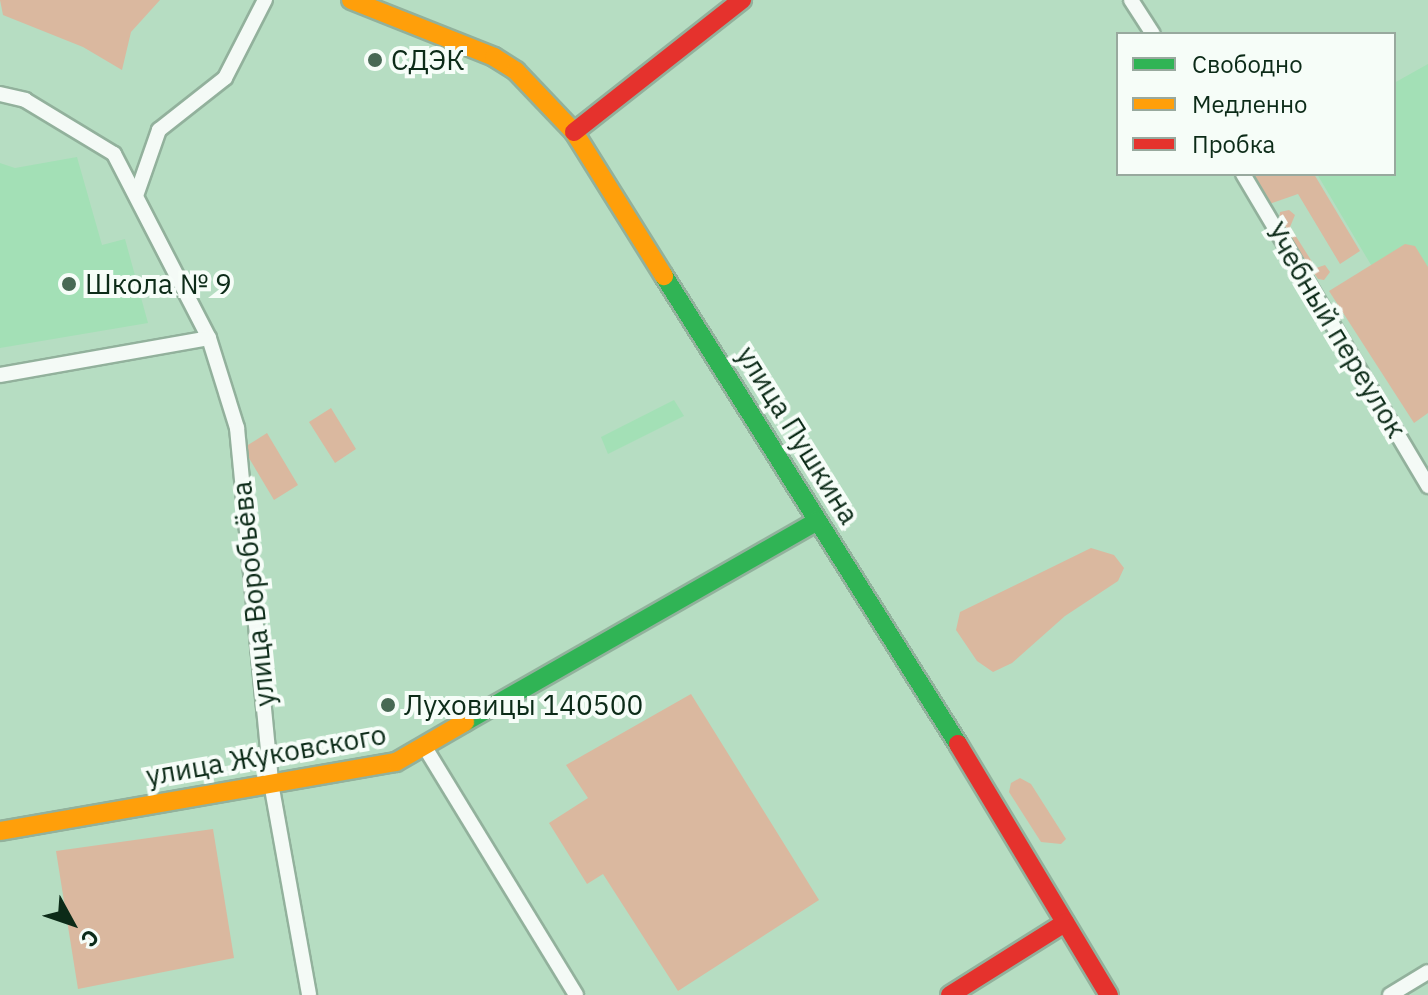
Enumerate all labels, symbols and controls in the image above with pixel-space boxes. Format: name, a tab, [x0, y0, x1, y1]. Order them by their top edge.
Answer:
legend	[1116, 32, 1396, 176]
place label: СДЭК	[391, 43, 465, 77]
text: Свободно	[1192, 48, 1303, 80]
marker: СДЭК	[366, 51, 384, 69]
text: Медленно	[1192, 88, 1308, 120]
text: Пробка	[1192, 128, 1275, 160]
street label: Учебный переулок	[1258, 216, 1414, 444]
place label: Школа № 9	[85, 267, 232, 301]
marker: Школа № 9	[60, 275, 78, 293]
street label: улица Пушкина	[730, 340, 866, 530]
street label: улица Воробьёва	[224, 480, 282, 708]
place label: Луховицы 140500	[404, 688, 643, 722]
marker: Луховицы 140500	[379, 696, 397, 714]
street label: улица Жуковского	[143, 717, 389, 793]
north arrow	[32, 883, 112, 963]
text: С	[75, 924, 106, 954]

